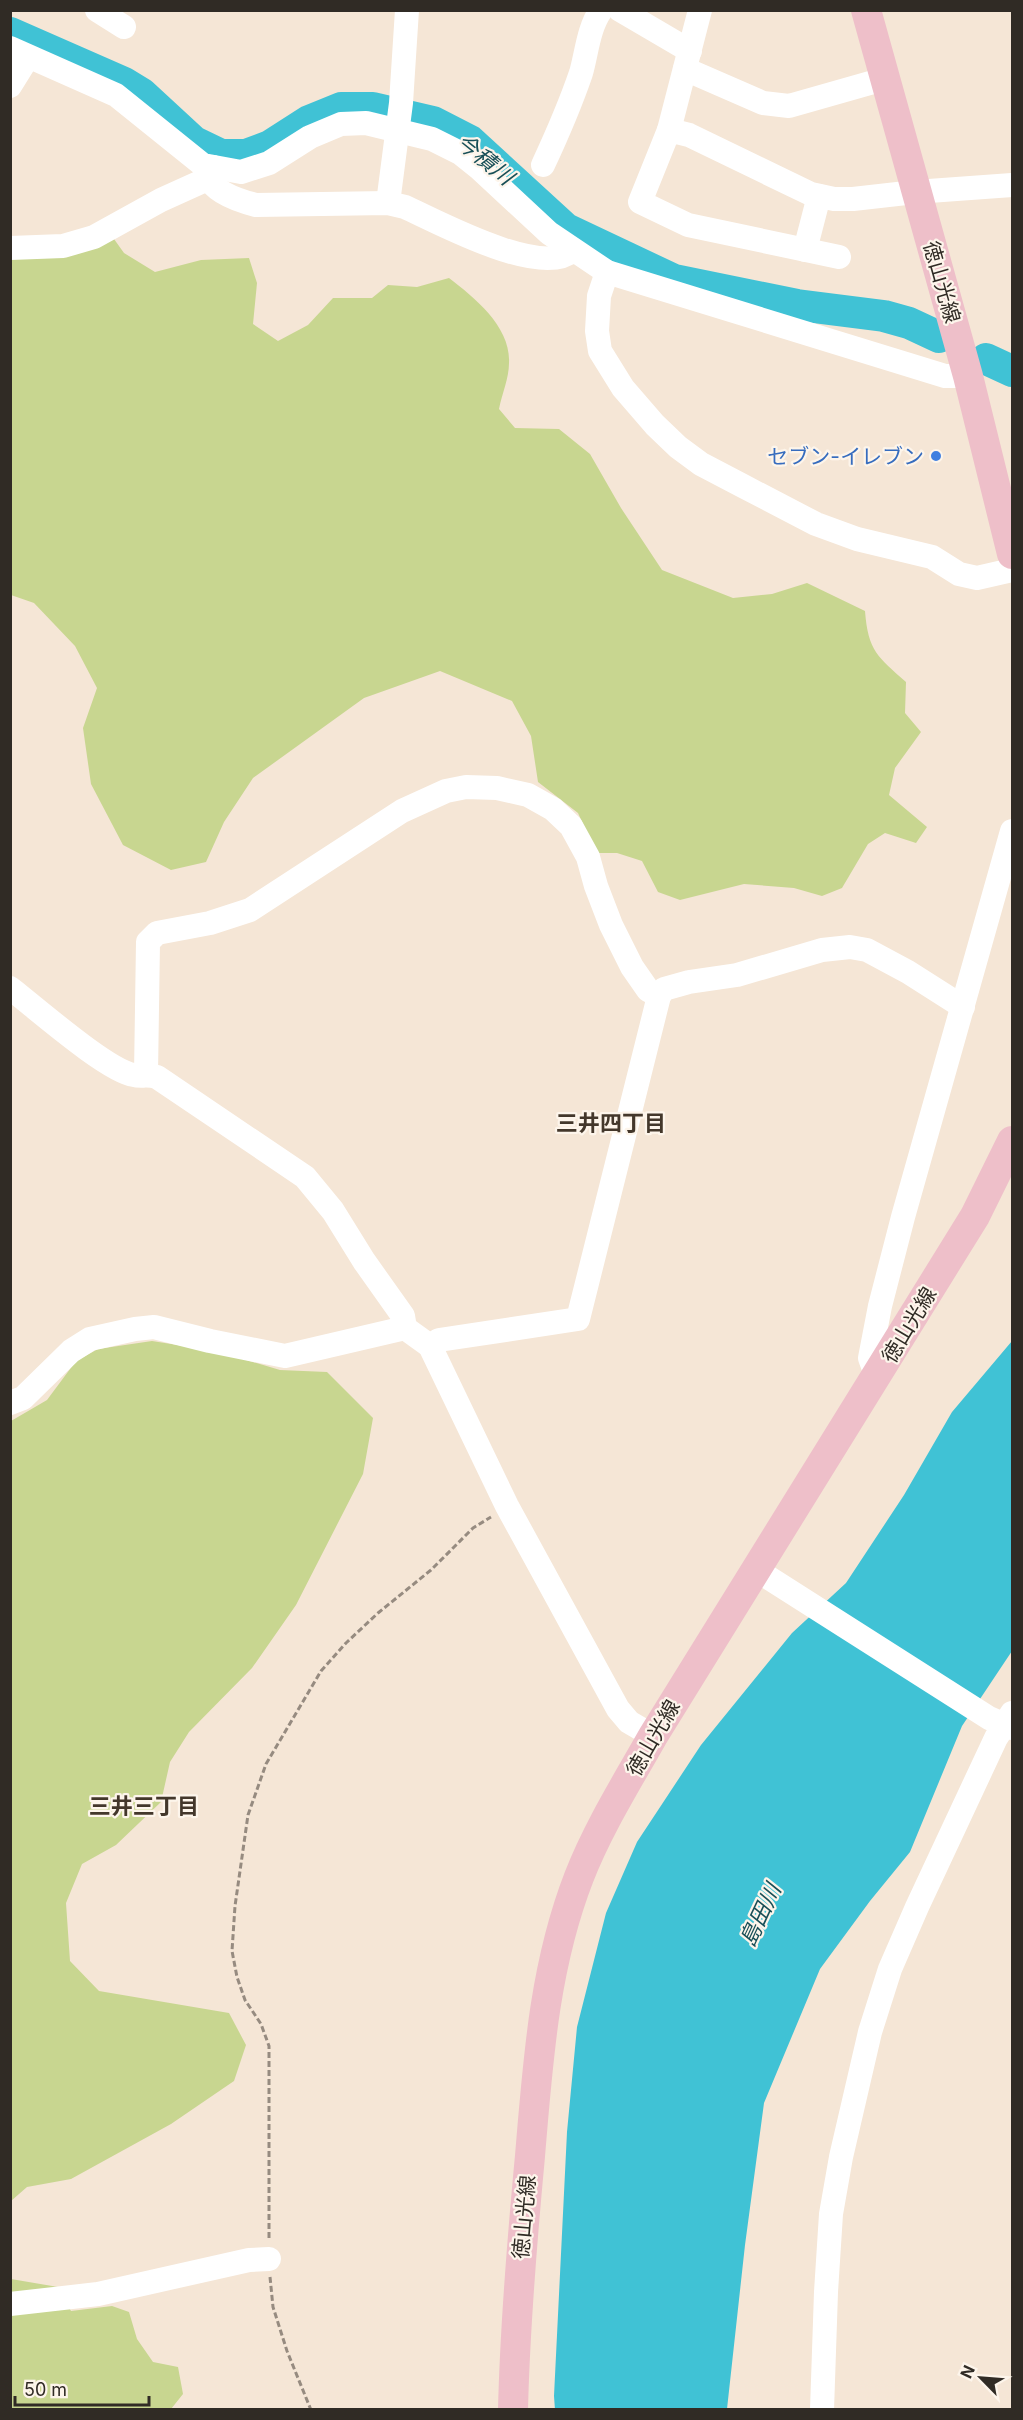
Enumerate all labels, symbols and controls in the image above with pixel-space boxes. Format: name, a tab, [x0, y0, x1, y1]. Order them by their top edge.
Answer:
water label: 今積川	[451, 128, 520, 191]
street label: 徳山光線	[918, 238, 966, 326]
place label: セブン-イレブン	[767, 444, 924, 469]
marker: セブン-イレブン	[929, 449, 943, 463]
district label: 三井四丁目	[556, 1110, 666, 1136]
street label: 徳山光線	[877, 1283, 941, 1367]
street label: 徳山光線	[621, 1695, 685, 1781]
district label: 三井三丁目	[89, 1793, 199, 1819]
water label: 島田川	[734, 1878, 787, 1950]
street label: 徳山光線	[508, 2174, 540, 2260]
north arrow	[951, 2348, 1011, 2408]
text: N	[956, 2362, 979, 2381]
scale bar	[15, 2369, 148, 2407]
text: 50 m	[24, 2379, 67, 2400]

